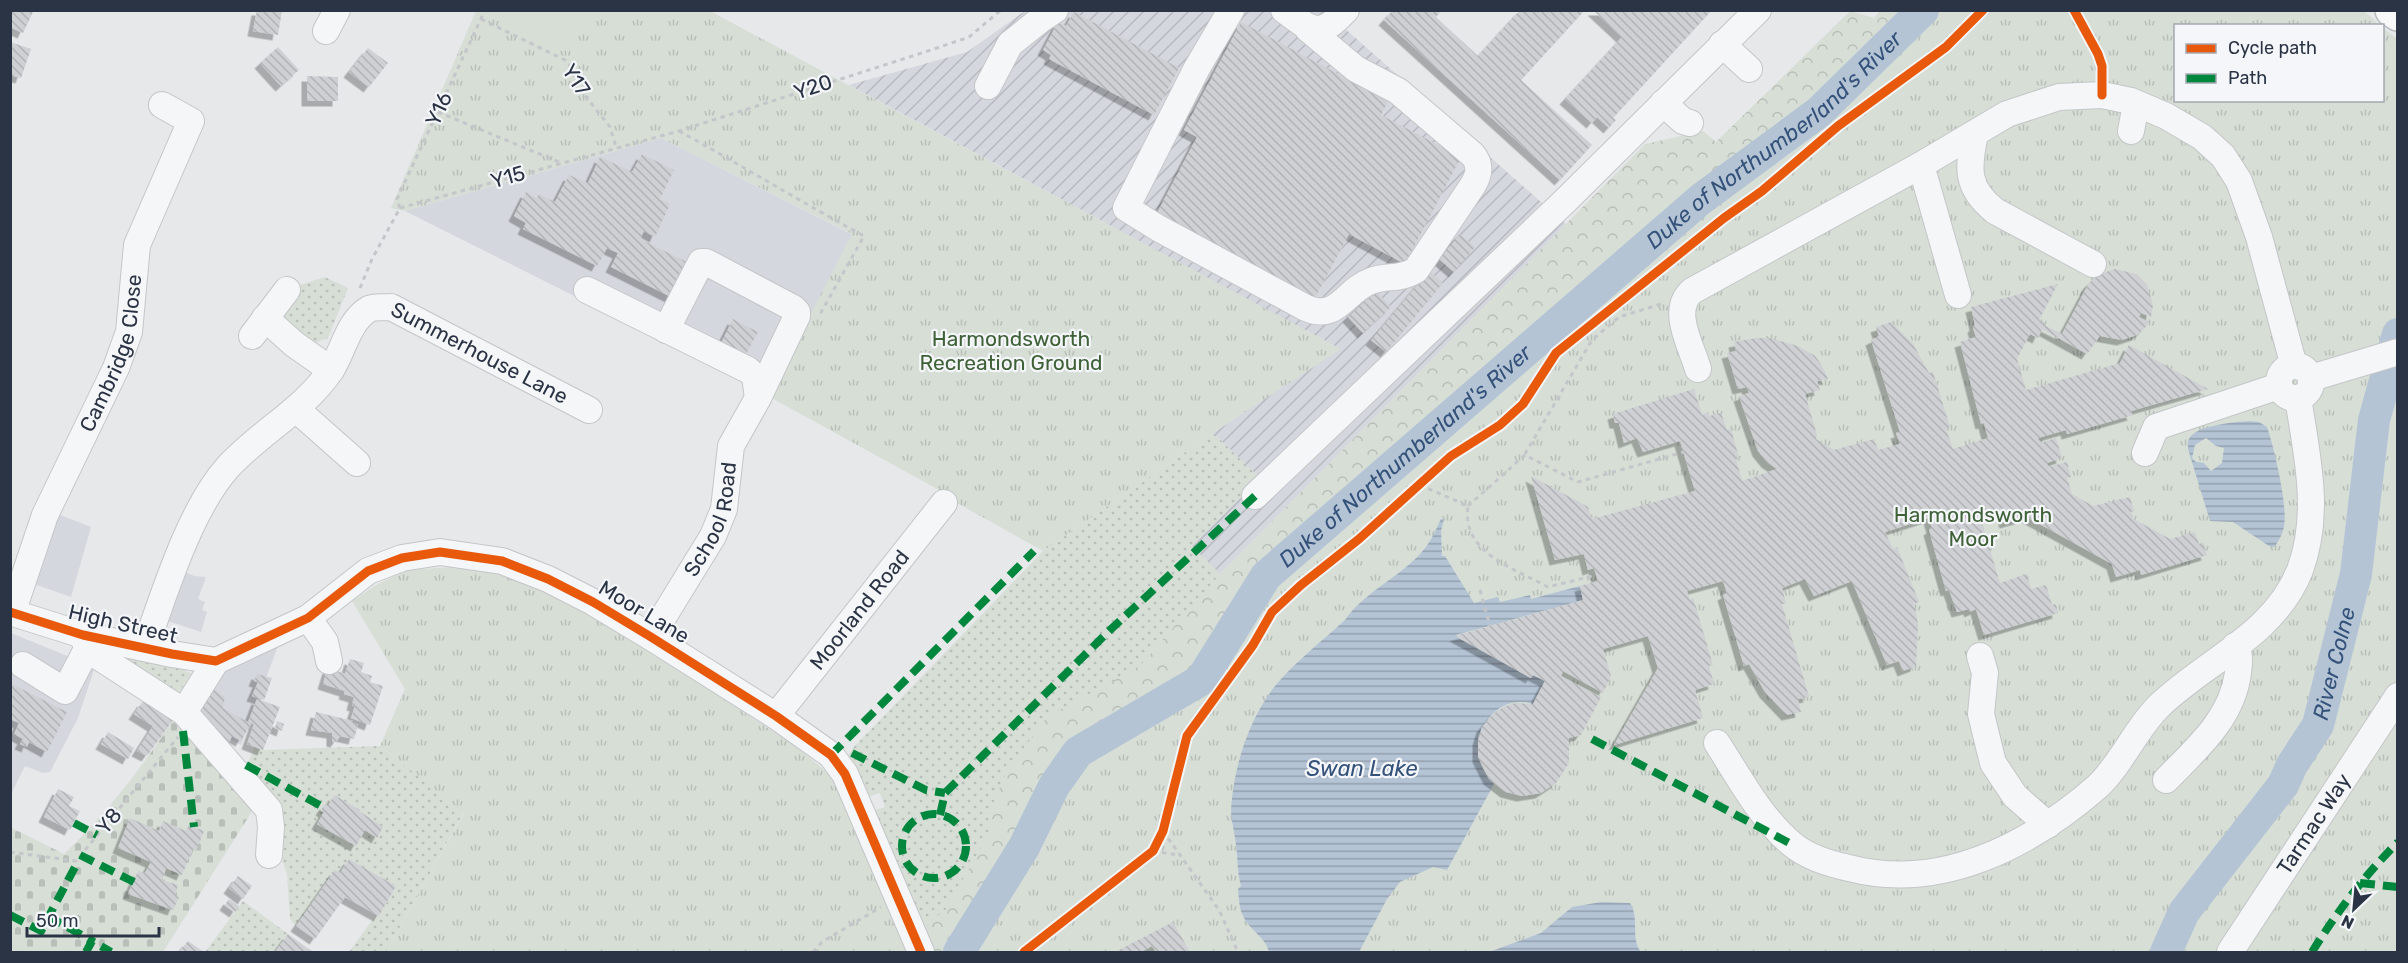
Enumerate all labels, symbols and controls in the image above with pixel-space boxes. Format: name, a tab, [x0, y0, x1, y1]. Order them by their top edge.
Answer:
water label: Duke of Northumberland's River	[1641, 24, 1909, 255]
legend	[2174, 24, 2384, 102]
text: Cycle path	[2228, 37, 2317, 59]
street label: Y17	[557, 59, 596, 101]
text: Path	[2228, 67, 2267, 89]
street label: Y20	[790, 69, 835, 104]
street label: Y16	[420, 88, 457, 130]
street label: Y15	[488, 160, 528, 193]
street label: Cambridge Close	[74, 273, 146, 436]
street label: Summerhouse Lane	[387, 296, 572, 409]
park label: Harmondsworth Recreation Ground	[919, 326, 1103, 375]
water label: Duke of Northumberland's River	[1273, 338, 1538, 573]
street label: School Road	[678, 461, 741, 581]
park label: Harmondsworth Moor	[1894, 502, 2052, 551]
street label: Moorland Road	[804, 545, 914, 675]
street label: Moor Lane	[594, 575, 694, 648]
street label: High Street	[66, 599, 180, 648]
water label: River Colne	[2307, 604, 2361, 723]
water label: Swan Lake	[1306, 755, 1418, 782]
street label: Tarmac Way	[2271, 768, 2356, 879]
street label: Y8	[91, 802, 127, 839]
north arrow	[2324, 879, 2384, 939]
scale bar	[27, 900, 159, 938]
text: 50 m	[36, 910, 79, 932]
text: N	[2338, 911, 2357, 933]

